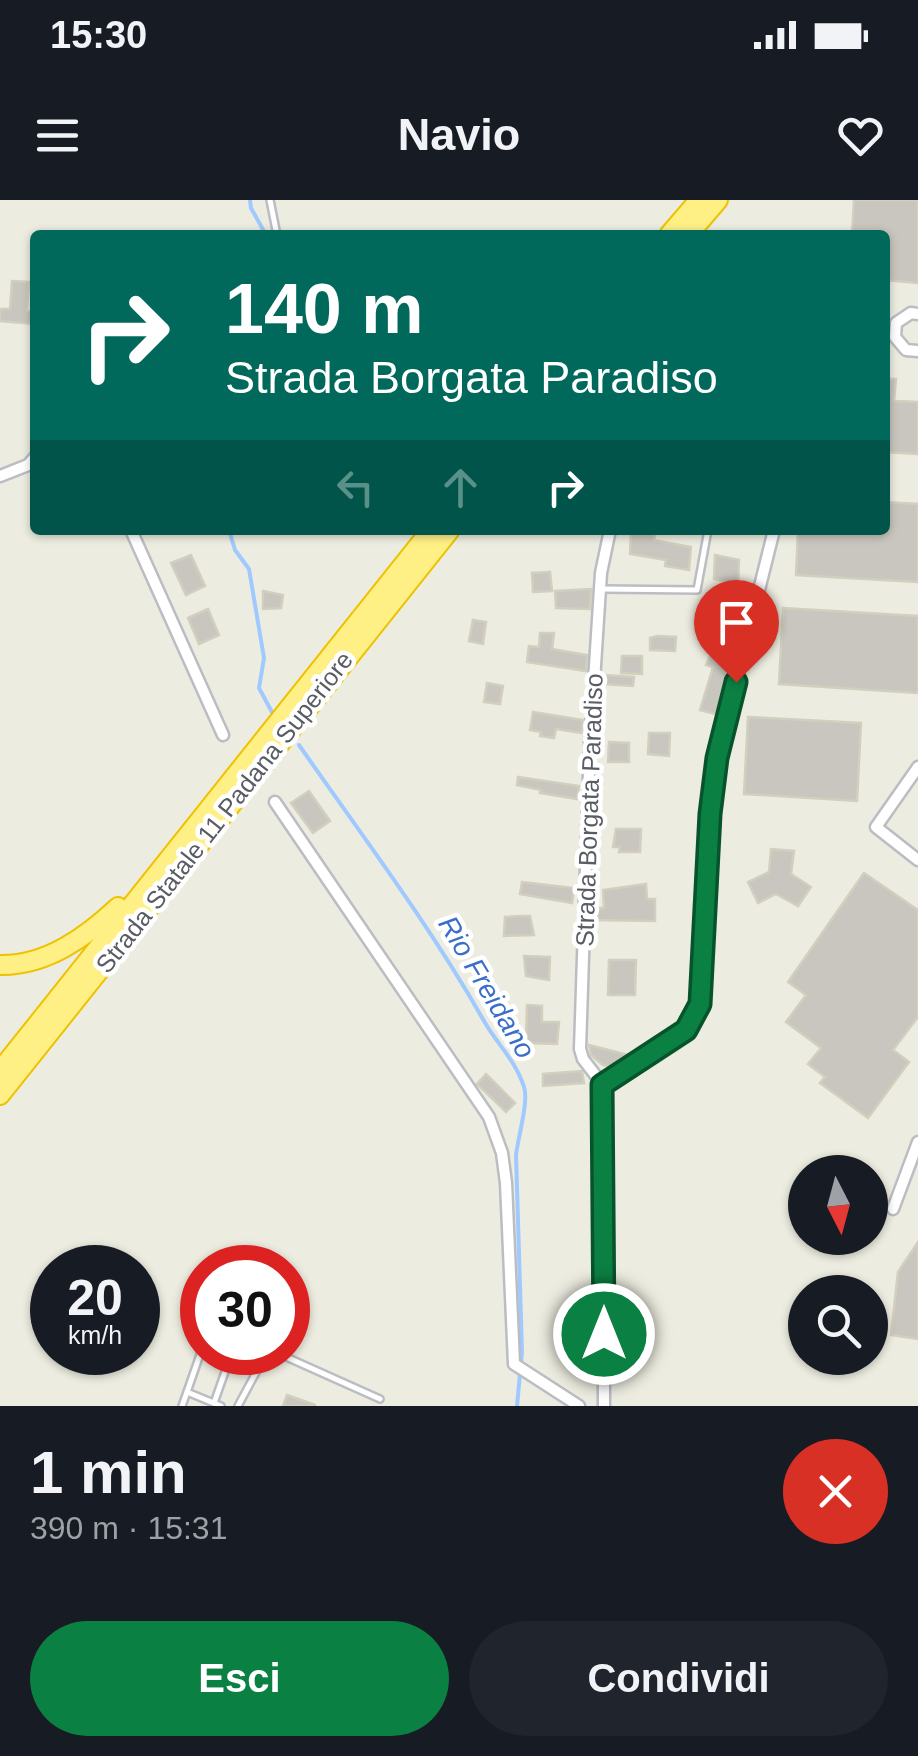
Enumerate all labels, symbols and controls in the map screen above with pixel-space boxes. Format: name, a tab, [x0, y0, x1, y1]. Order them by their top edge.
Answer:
text: 15:30	[50, 14, 147, 56]
icon: menu	[30, 108, 85, 163]
icon: heart	[833, 108, 888, 163]
text: Navio	[398, 109, 520, 160]
icon: right	[60, 270, 190, 400]
text: 140 m	[225, 270, 423, 348]
text: Strada Borgata Paradiso	[225, 352, 718, 403]
icon: left	[328, 460, 383, 515]
icon: ahead	[433, 460, 488, 515]
icon: right	[538, 460, 593, 515]
pin	[694, 580, 779, 683]
icon: arrive	[709, 595, 764, 650]
street label: Strada Statale 11 Padana Superiore	[90, 646, 358, 978]
street label: Strada Borgata Paradiso	[570, 673, 608, 947]
water label: Rio Freidano	[432, 910, 542, 1064]
north arrow	[788, 1155, 888, 1255]
map controls	[788, 1155, 888, 1375]
speed limit sign: 30	[180, 1245, 310, 1375]
text: 20	[67, 1270, 123, 1326]
button: search	[788, 1275, 888, 1375]
position arrow	[552, 1282, 656, 1386]
text: km/h	[68, 1321, 122, 1349]
text: 1 min	[30, 1439, 187, 1506]
button: close	[783, 1439, 888, 1544]
text: 390 m · 15:31	[30, 1510, 227, 1546]
button: Esci	[30, 1621, 449, 1736]
button: Condividi	[469, 1621, 888, 1736]

